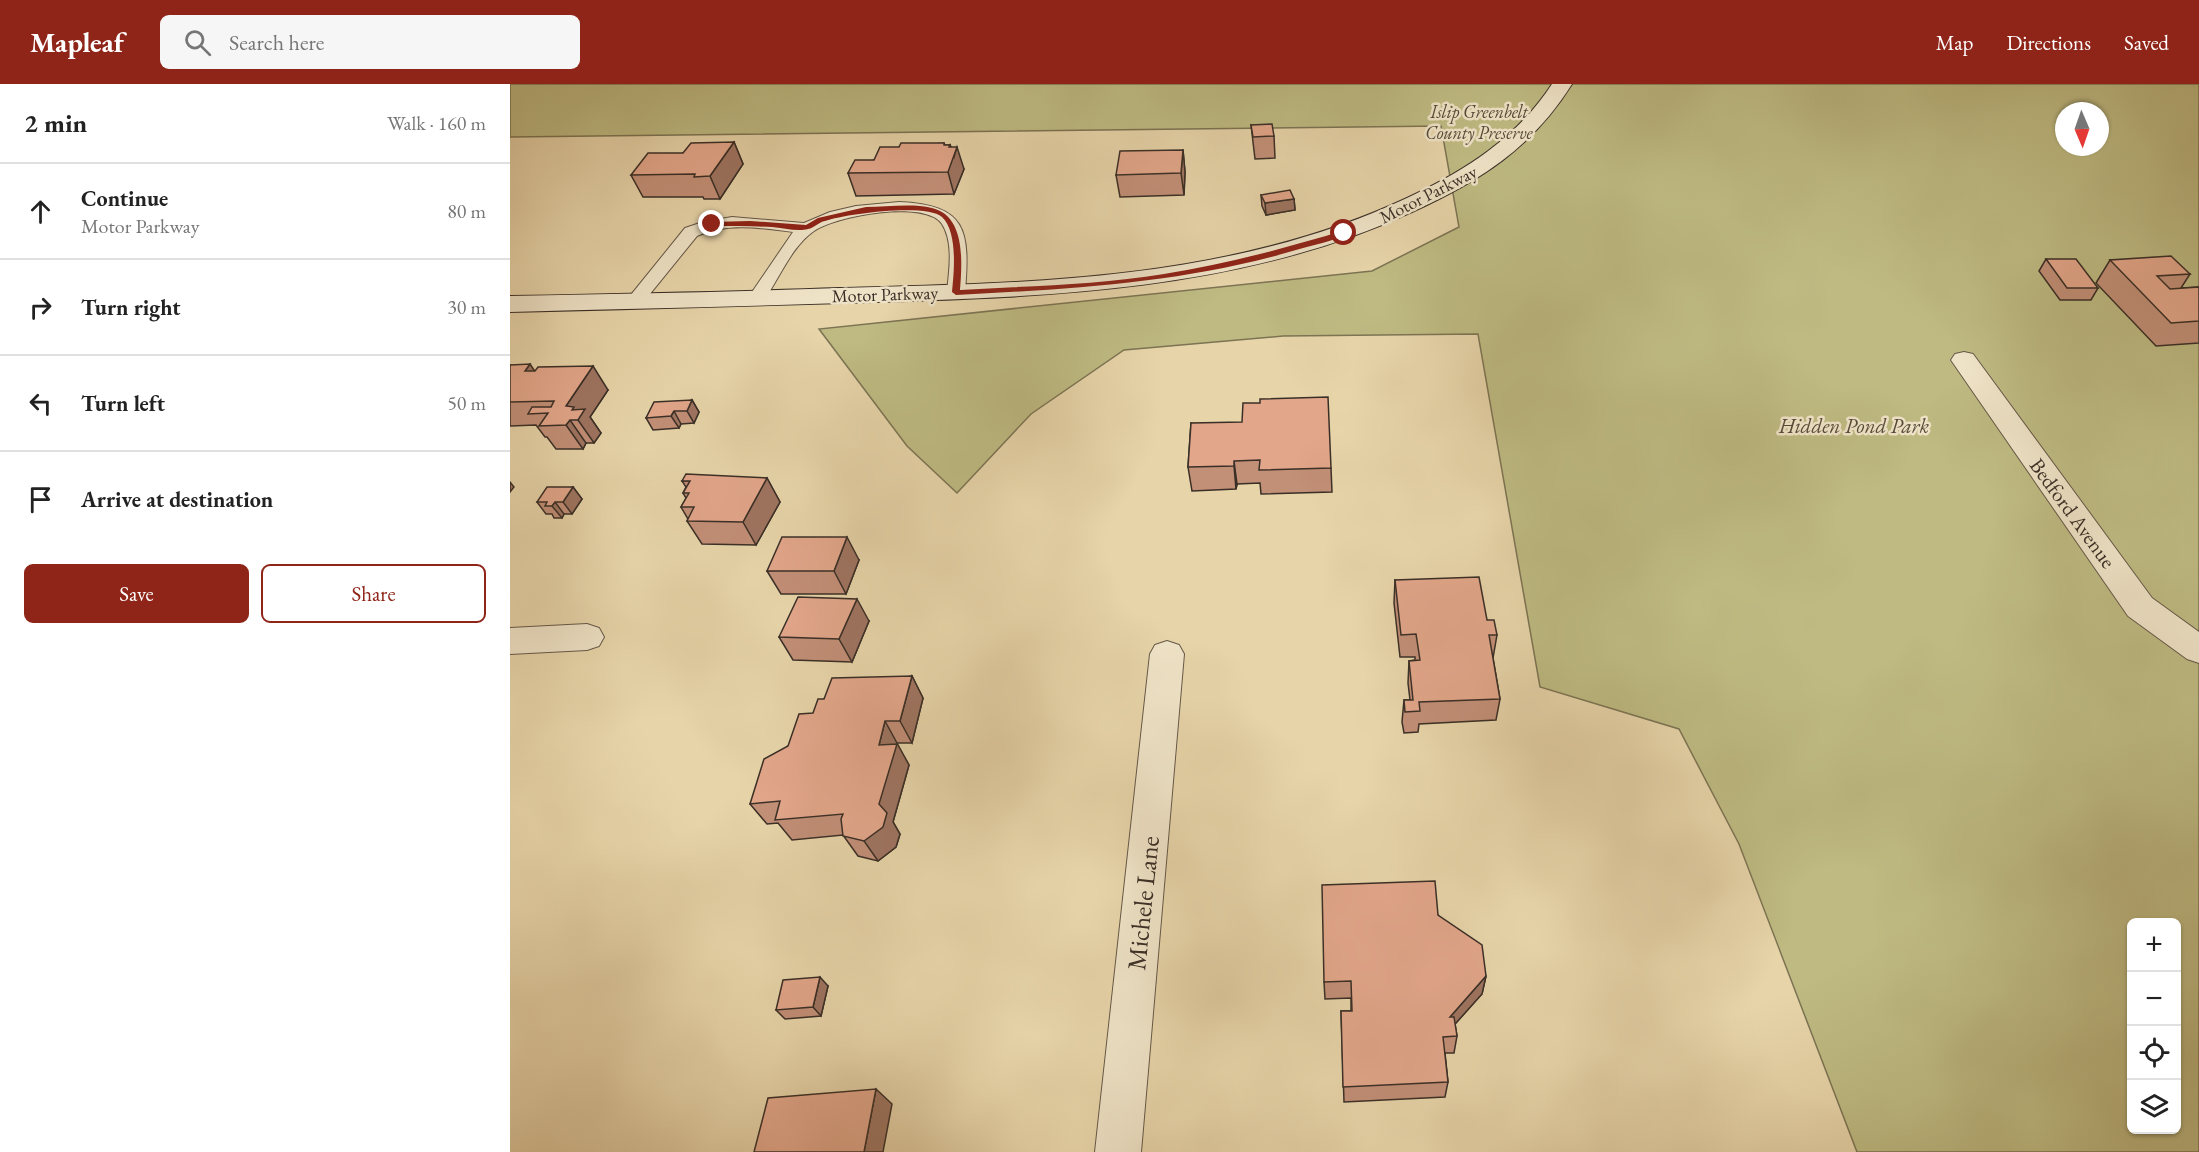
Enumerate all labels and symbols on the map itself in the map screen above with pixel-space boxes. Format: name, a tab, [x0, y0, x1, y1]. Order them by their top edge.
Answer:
park label: Islip Greenbelt County Preserve	[1425, 100, 1534, 145]
north arrow	[2055, 102, 2109, 156]
street label: Motor Parkway	[1375, 160, 1481, 228]
route end	[698, 210, 724, 236]
route start	[1330, 219, 1356, 245]
street label: Motor Parkway	[831, 281, 939, 307]
park label: Hidden Pond Park	[1778, 412, 1929, 439]
street label: Bedford Avenue	[2024, 453, 2122, 573]
street label: Michele Lane	[1119, 834, 1167, 972]

